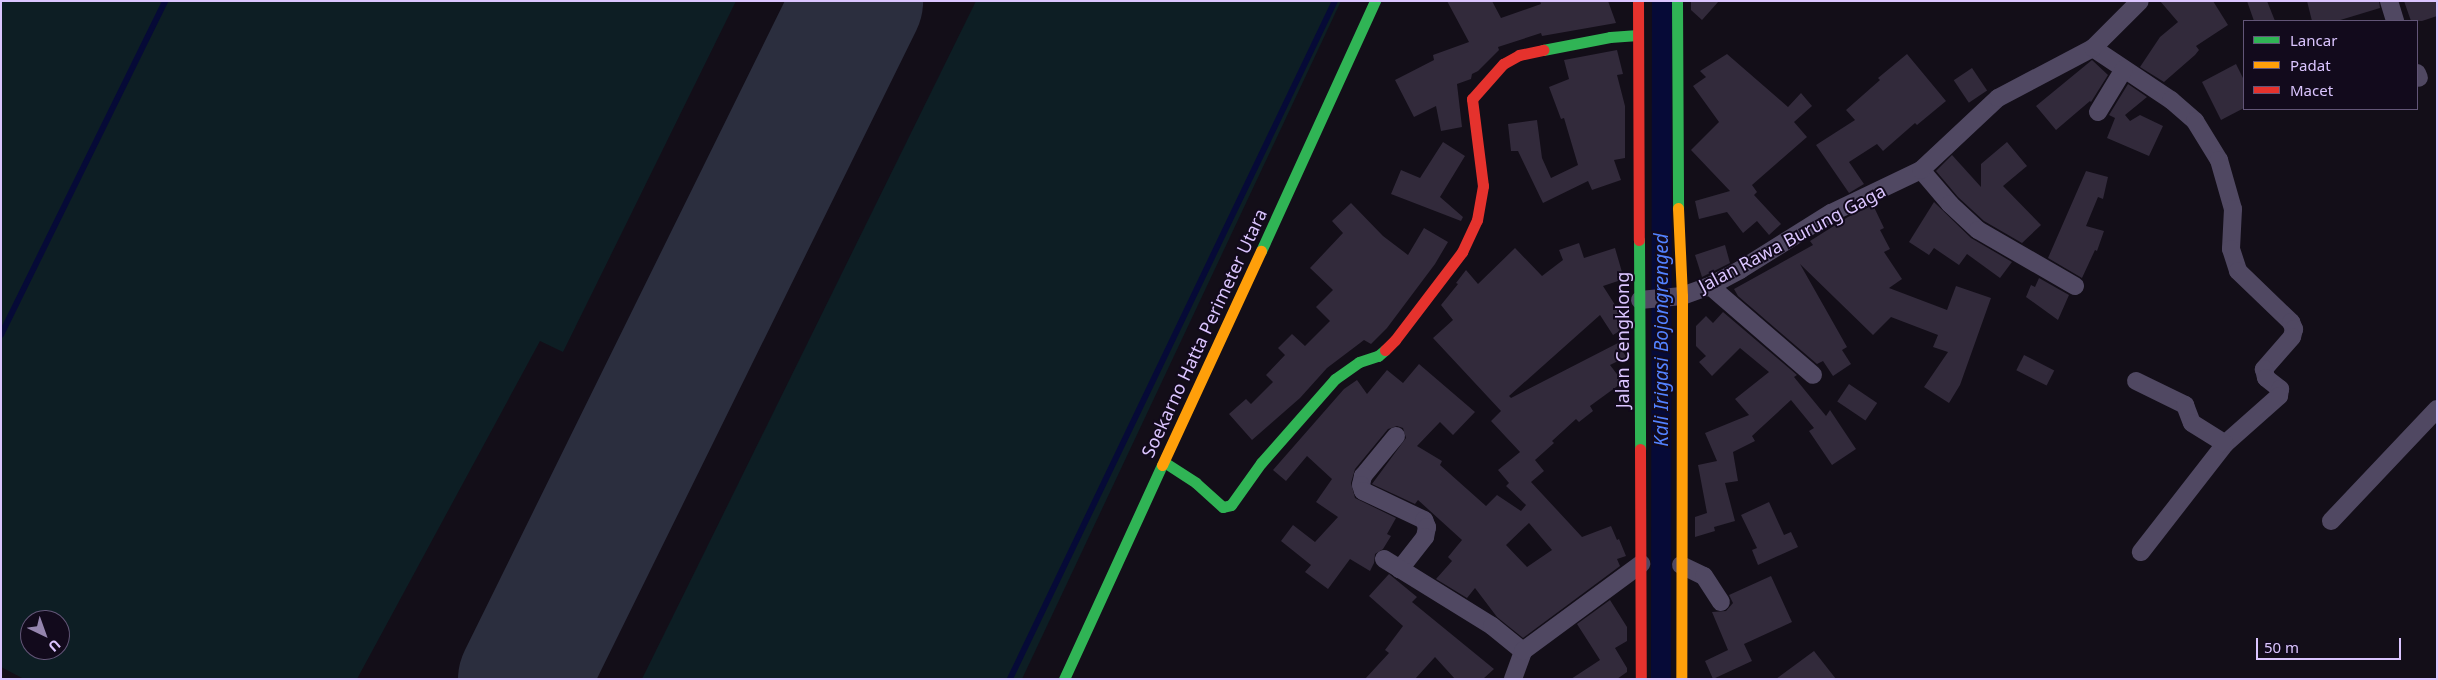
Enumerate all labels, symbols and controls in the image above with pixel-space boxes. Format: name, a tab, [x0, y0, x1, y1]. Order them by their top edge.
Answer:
legend	[2243, 20, 2418, 110]
text: Lancar	[2290, 30, 2337, 50]
text: Padat	[2290, 55, 2331, 75]
text: Macet	[2290, 80, 2333, 100]
street label: Jalan Rawa Burung Gaga	[1695, 180, 1889, 296]
street label: Soekarno Hatta Perimeter Utara	[1137, 205, 1271, 461]
water label: Kali Irigasi Bojongrenged	[1651, 233, 1673, 447]
street label: Jalan Cengklong	[1611, 272, 1633, 408]
north arrow	[20, 610, 70, 660]
scale bar	[2258, 628, 2403, 660]
text: U	[44, 635, 65, 656]
text: 50 m	[2264, 637, 2299, 657]

